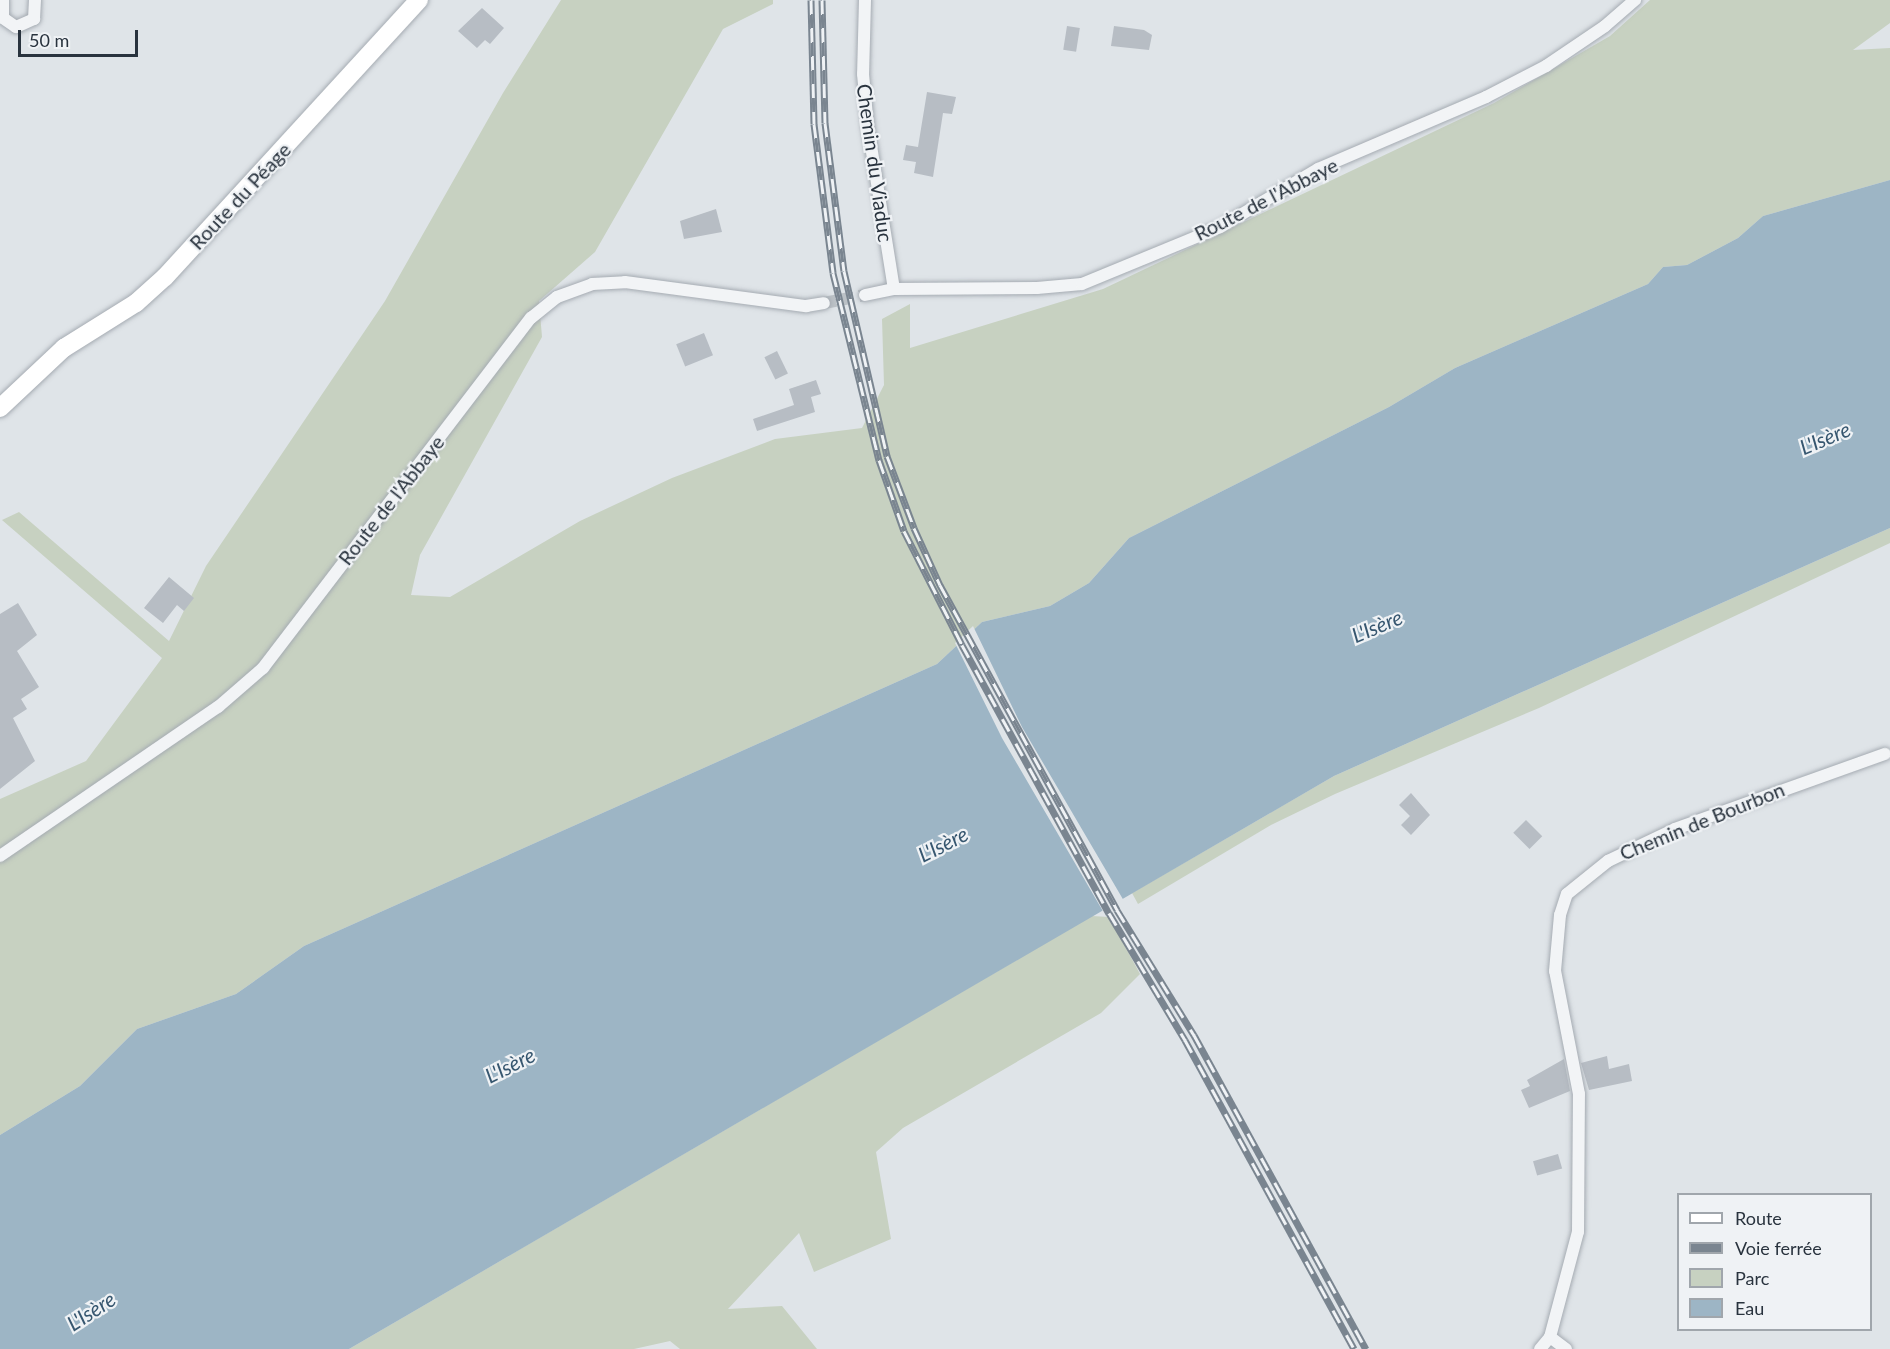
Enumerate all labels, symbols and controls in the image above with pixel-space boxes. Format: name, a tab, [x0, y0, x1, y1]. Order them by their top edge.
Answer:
scale bar	[21, 18, 141, 56]
text: 50 m	[29, 29, 69, 51]
street label: Chemin du Viaduc	[852, 82, 898, 244]
street label: Route du Péage	[184, 138, 296, 254]
street label: Route de l'Abbaye	[1190, 152, 1342, 246]
water label: L'Isère	[1796, 416, 1854, 460]
street label: Route de l'Abbaye	[333, 430, 449, 570]
water label: L'Isère	[1348, 604, 1406, 648]
street label: Chemin de Bourbon	[1616, 777, 1788, 865]
water label: L'Isère	[914, 821, 972, 867]
water label: L'Isère	[481, 1042, 539, 1088]
legend	[1677, 1193, 1872, 1331]
text: Route	[1735, 1207, 1782, 1229]
text: Voie ferrée	[1735, 1237, 1822, 1259]
text: Parc	[1735, 1267, 1769, 1289]
water label: L'Isère	[62, 1286, 120, 1336]
text: Eau	[1735, 1297, 1764, 1319]

